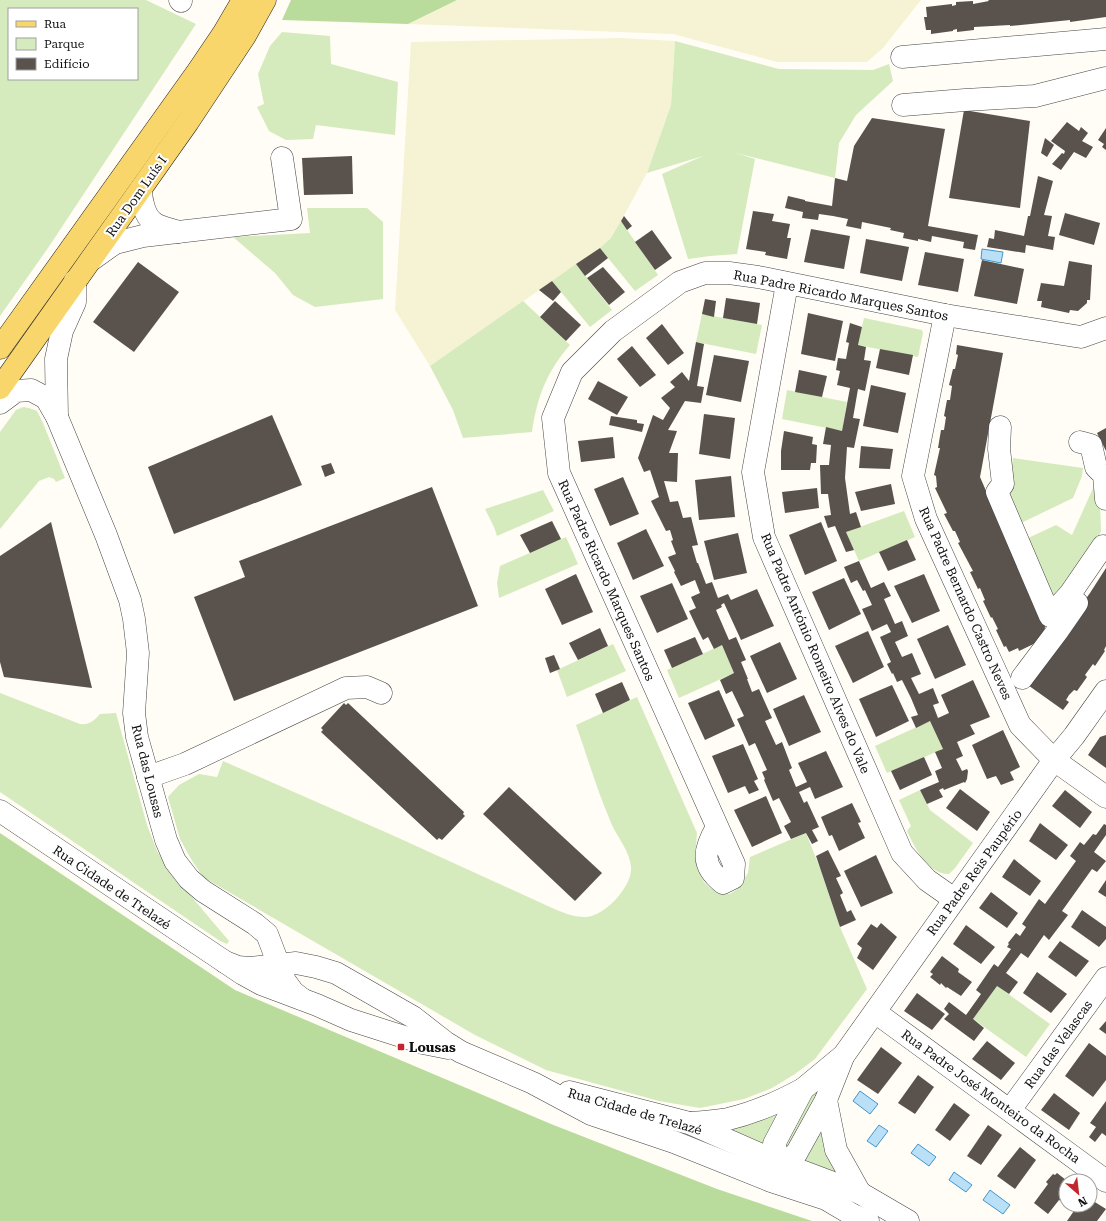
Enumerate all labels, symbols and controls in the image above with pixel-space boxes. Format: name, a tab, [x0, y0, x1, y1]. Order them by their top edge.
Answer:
legend	[8, 8, 138, 80]
text: Rua	[44, 17, 67, 31]
text: Parque	[44, 37, 85, 51]
text: Edifício	[44, 57, 90, 71]
street label: Rua Dom Luís I	[103, 153, 170, 240]
street label: Rua Padre Ricardo Marques Santos	[732, 267, 950, 324]
street label: Rua Padre Ricardo Marques Santos	[555, 477, 658, 683]
street label: Rua Padre Bernardo Castro Neves	[916, 505, 1015, 702]
street label: Rua Padre António Romeiro Alves do Vale	[758, 531, 873, 776]
street label: Rua das Lousas	[129, 723, 166, 819]
street label: Rua Padre Reis Paupério	[924, 806, 1025, 938]
street label: Rua Cidade de Trelazé	[50, 842, 173, 932]
street label: Rua das Velascas	[1021, 997, 1095, 1091]
street label: Rua Padre José Monteiro da Rocha	[898, 1027, 1083, 1166]
place label: Lousas	[409, 1040, 456, 1055]
marker: Lousas	[396, 1042, 406, 1052]
street label: Rua Cidade de Trelazé	[566, 1085, 704, 1138]
north arrow	[1058, 1173, 1098, 1213]
text: N	[1075, 1194, 1089, 1209]

